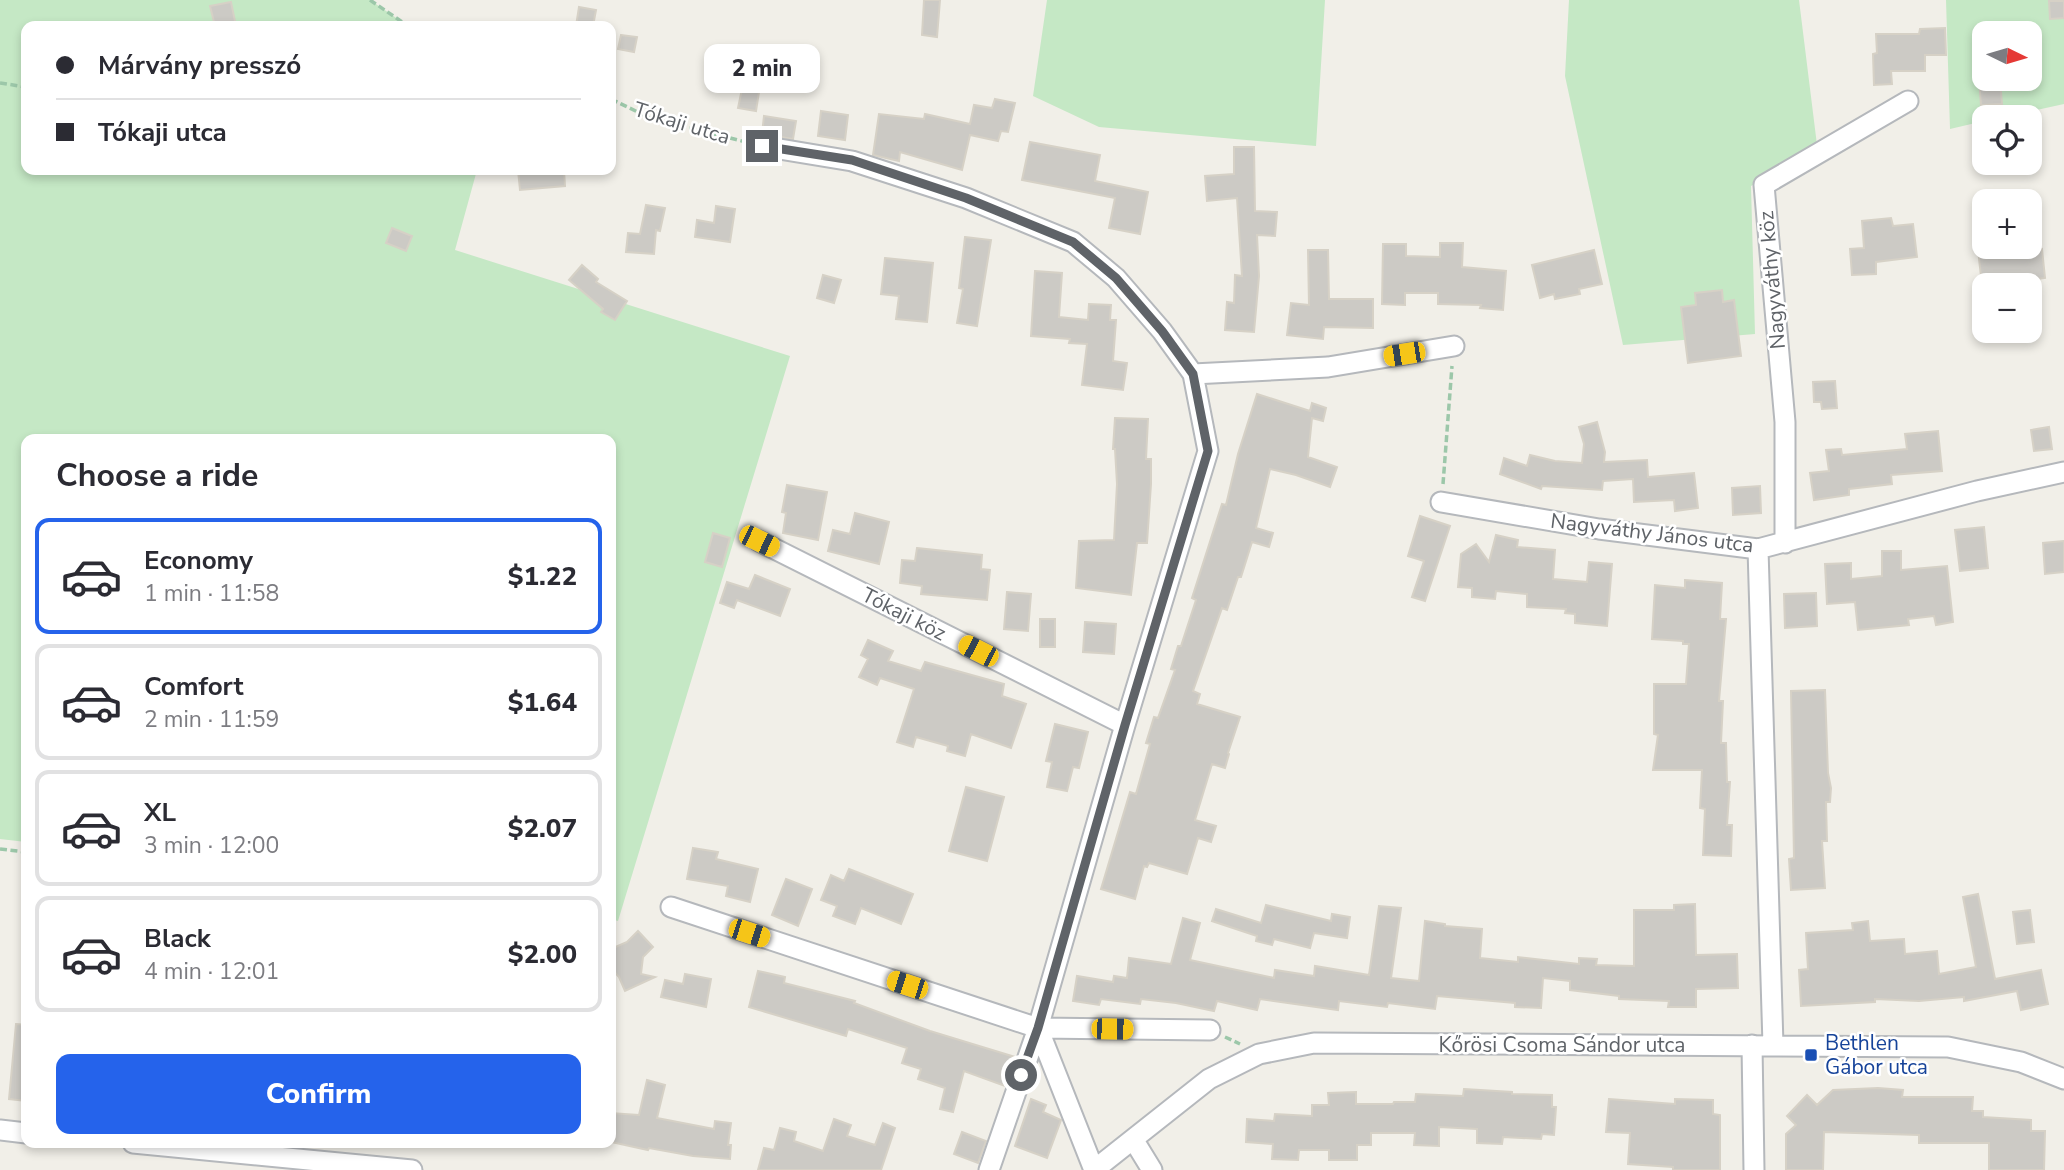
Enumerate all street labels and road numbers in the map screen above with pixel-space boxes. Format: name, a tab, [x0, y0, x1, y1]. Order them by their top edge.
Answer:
street label: Tókaji utca	[630, 95, 734, 151]
street label: Nagyváthy köz	[1752, 209, 1792, 350]
street label: Nagyváthy János utca	[1549, 507, 1755, 559]
street label: Tókaji köz	[857, 581, 951, 647]
street label: Kőrösi Csoma Sándor utca	[1439, 1031, 1685, 1059]

